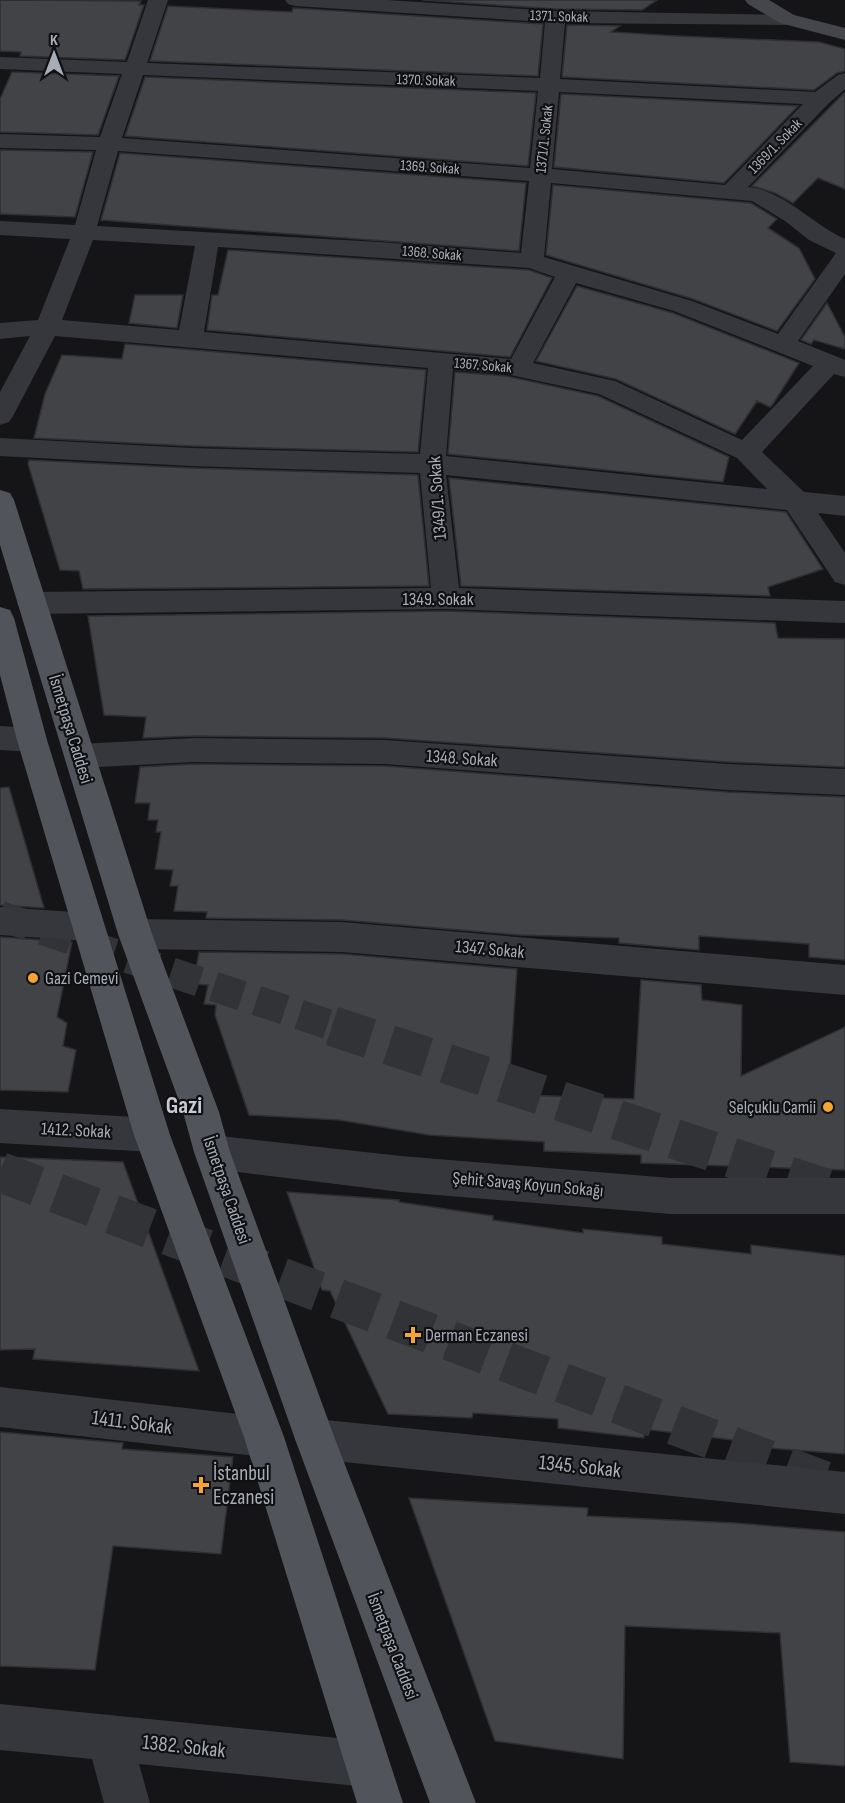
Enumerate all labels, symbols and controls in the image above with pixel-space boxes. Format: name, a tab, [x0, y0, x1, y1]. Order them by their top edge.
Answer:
street label: 1371. Sokak	[529, 6, 589, 27]
north arrow	[24, 24, 84, 84]
text: K	[50, 31, 58, 50]
street label: 1370. Sokak	[396, 70, 456, 91]
street label: 1371/1. Sokak	[531, 104, 558, 174]
street label: 1369/1. Sokak	[744, 114, 807, 178]
street label: 1369. Sokak	[400, 156, 461, 179]
street label: 1368. Sokak	[401, 241, 463, 266]
street label: 1367. Sokak	[453, 354, 513, 378]
street label: 1349/1. Sokak	[424, 455, 451, 540]
street label: 1349. Sokak	[402, 589, 474, 610]
street label: İsmetpaşa Caddesi	[44, 672, 97, 786]
street label: 1348. Sokak	[426, 746, 498, 771]
street label: 1347. Sokak	[455, 936, 525, 963]
place label: Gazi Cemevi	[45, 968, 118, 989]
marker: Gazi Cemevi	[26, 971, 40, 985]
district label: Gazi	[166, 1091, 202, 1120]
place label: Selçuklu Camii	[729, 1097, 816, 1118]
marker: Selçuklu Camii	[821, 1100, 835, 1114]
street label: 1412. Sokak	[41, 1118, 112, 1143]
street label: İsmetpaşa Caddesi	[198, 1134, 255, 1247]
street label: Şehit Savaş Koyun Sokağı	[452, 1167, 604, 1202]
place label: Derman Eczanesi	[425, 1325, 528, 1346]
marker: Derman Eczanesi	[406, 1328, 420, 1342]
street label: 1411. Sokak	[90, 1405, 173, 1440]
street label: 1345. Sokak	[538, 1450, 622, 1483]
place label: İstanbul Eczanesi	[213, 1461, 274, 1510]
marker: İstanbul Eczanesi	[194, 1478, 208, 1492]
street label: İsmetpaşa Caddesi	[363, 1590, 422, 1702]
street label: 1382. Sokak	[141, 1730, 227, 1763]

